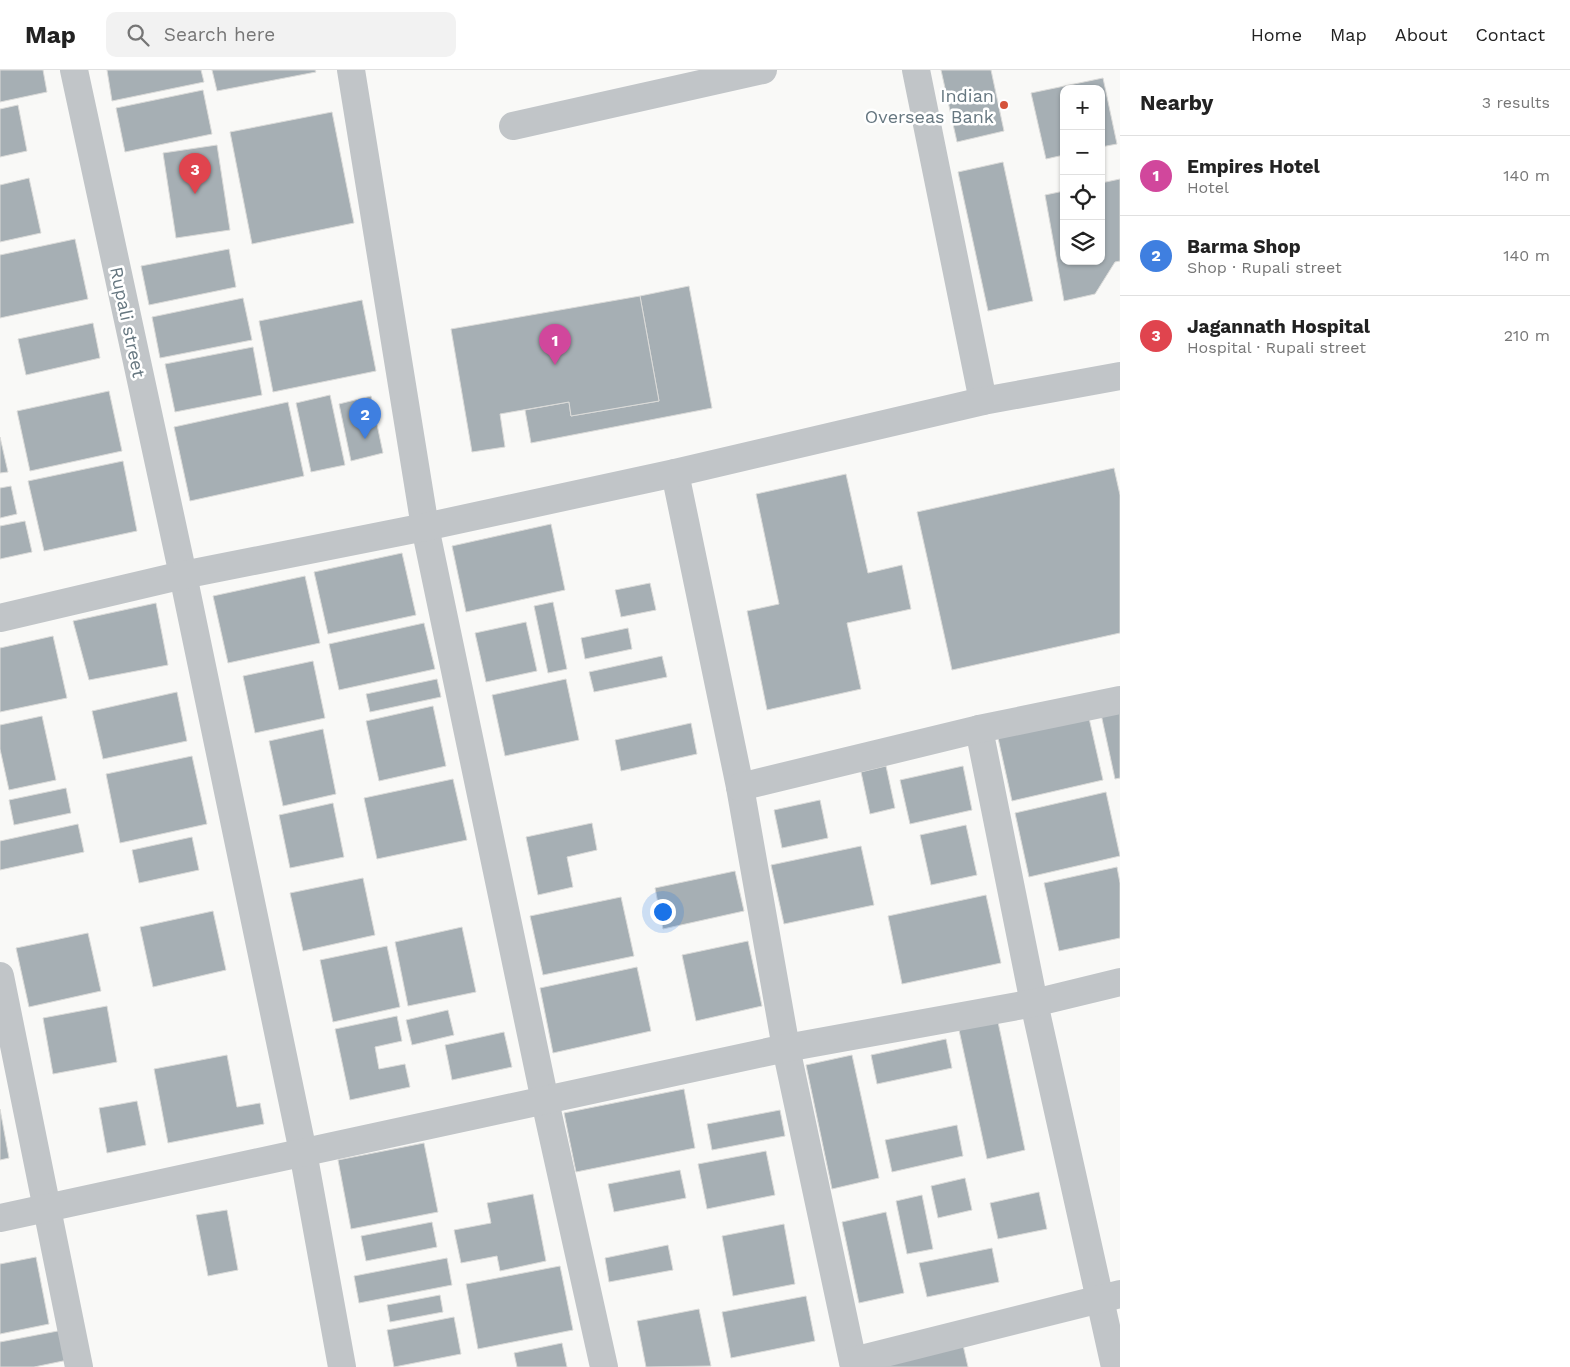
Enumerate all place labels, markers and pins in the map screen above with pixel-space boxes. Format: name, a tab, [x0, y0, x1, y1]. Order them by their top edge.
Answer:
place label: Indian Overseas Bank	[865, 85, 994, 127]
marker: Indian Overseas Bank	[998, 99, 1010, 111]
pin: 3	[179, 153, 211, 194]
pin: 1	[539, 324, 571, 365]
pin: 2	[349, 398, 381, 439]

